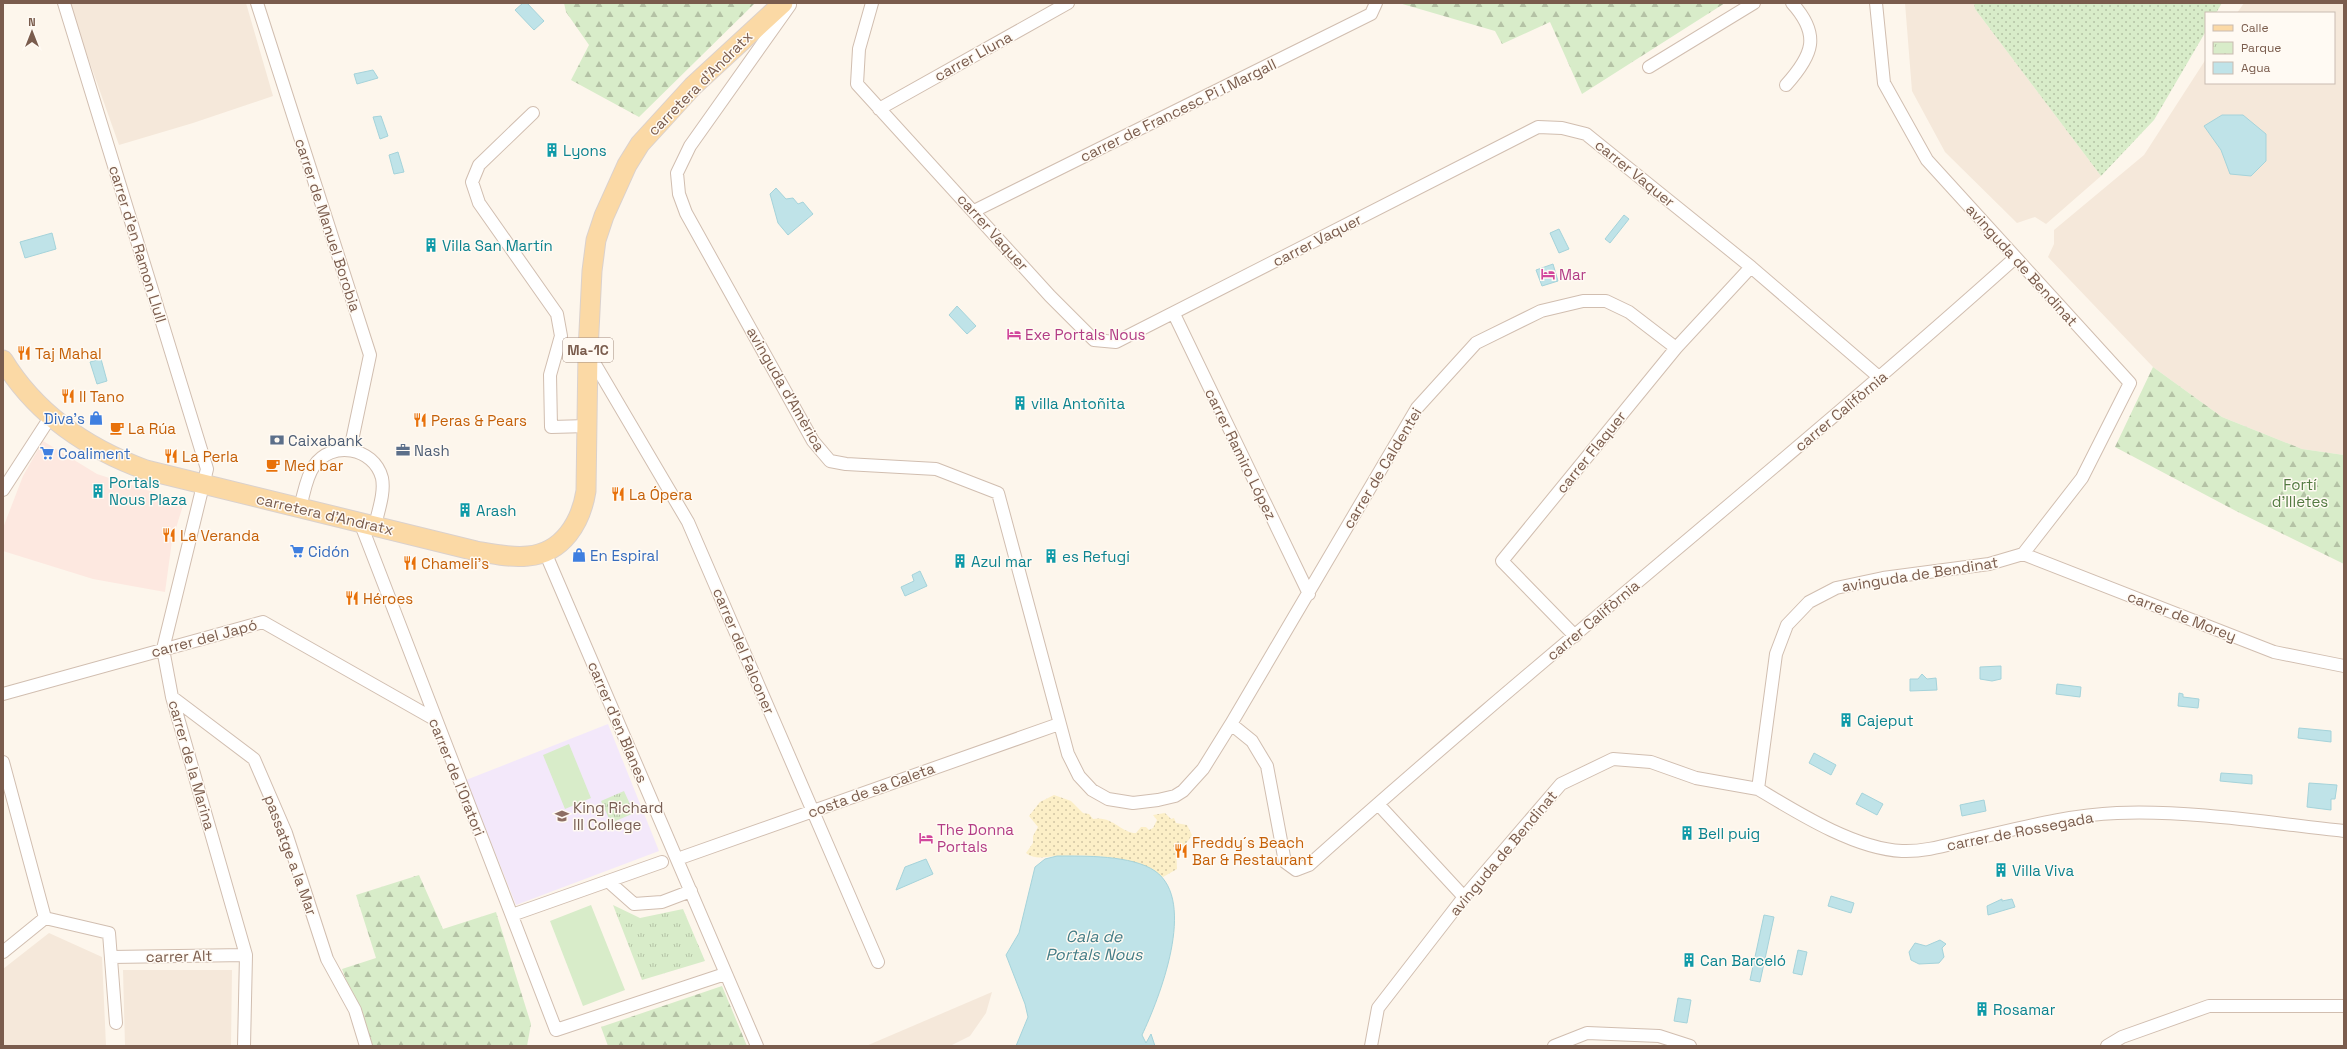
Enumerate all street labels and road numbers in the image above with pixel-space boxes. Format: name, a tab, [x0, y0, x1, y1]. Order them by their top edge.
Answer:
street label: carretera d'Andratx	[644, 27, 756, 139]
street label: carrer Lluna	[931, 27, 1015, 85]
street label: carrer de Francesc Pi i Margall	[1077, 54, 1279, 166]
street label: carrer Vaquer	[1591, 135, 1679, 211]
street label: carrer de Manuel Borobia	[291, 136, 365, 315]
street label: carrer d'en Ramon Llull	[105, 163, 171, 325]
street label: carrer Vaquer	[953, 189, 1033, 275]
street label: avinguda de Bendinat	[1962, 200, 2082, 330]
street label: carrer Vaquer	[1269, 209, 1365, 271]
street label: avinguda d'Amèrica	[743, 323, 830, 455]
road number: Ma-1C	[563, 338, 613, 362]
street label: carrer Califòrnia	[1791, 366, 1892, 455]
street label: carrer Ramiro López	[1201, 385, 1281, 523]
street label: carrer de Caldentei	[1338, 404, 1426, 532]
street label: carrer Flaquer	[1552, 407, 1630, 497]
street label: carretera d'Andratx	[254, 489, 396, 539]
street label: avinguda de Bendinat	[1840, 552, 2000, 596]
street label: carrer Califòrnia	[1543, 575, 1644, 664]
street label: carrer del Falconer	[709, 585, 779, 717]
street label: carrer de Morey	[2125, 587, 2239, 645]
street label: carrer del Japó	[149, 615, 259, 661]
street label: carrer d'en Blanes	[584, 658, 652, 786]
street label: carrer de la Marina	[164, 698, 220, 833]
street label: carrer de l'Oratori	[425, 715, 489, 839]
street label: costa de sa Caleta	[805, 758, 938, 822]
street label: avinguda de Bendinat	[1445, 786, 1561, 920]
street label: passatge a la Mar	[260, 792, 322, 918]
street label: carrer de Rossegada	[1945, 807, 2095, 855]
street label: carrer Alt	[145, 946, 213, 966]

